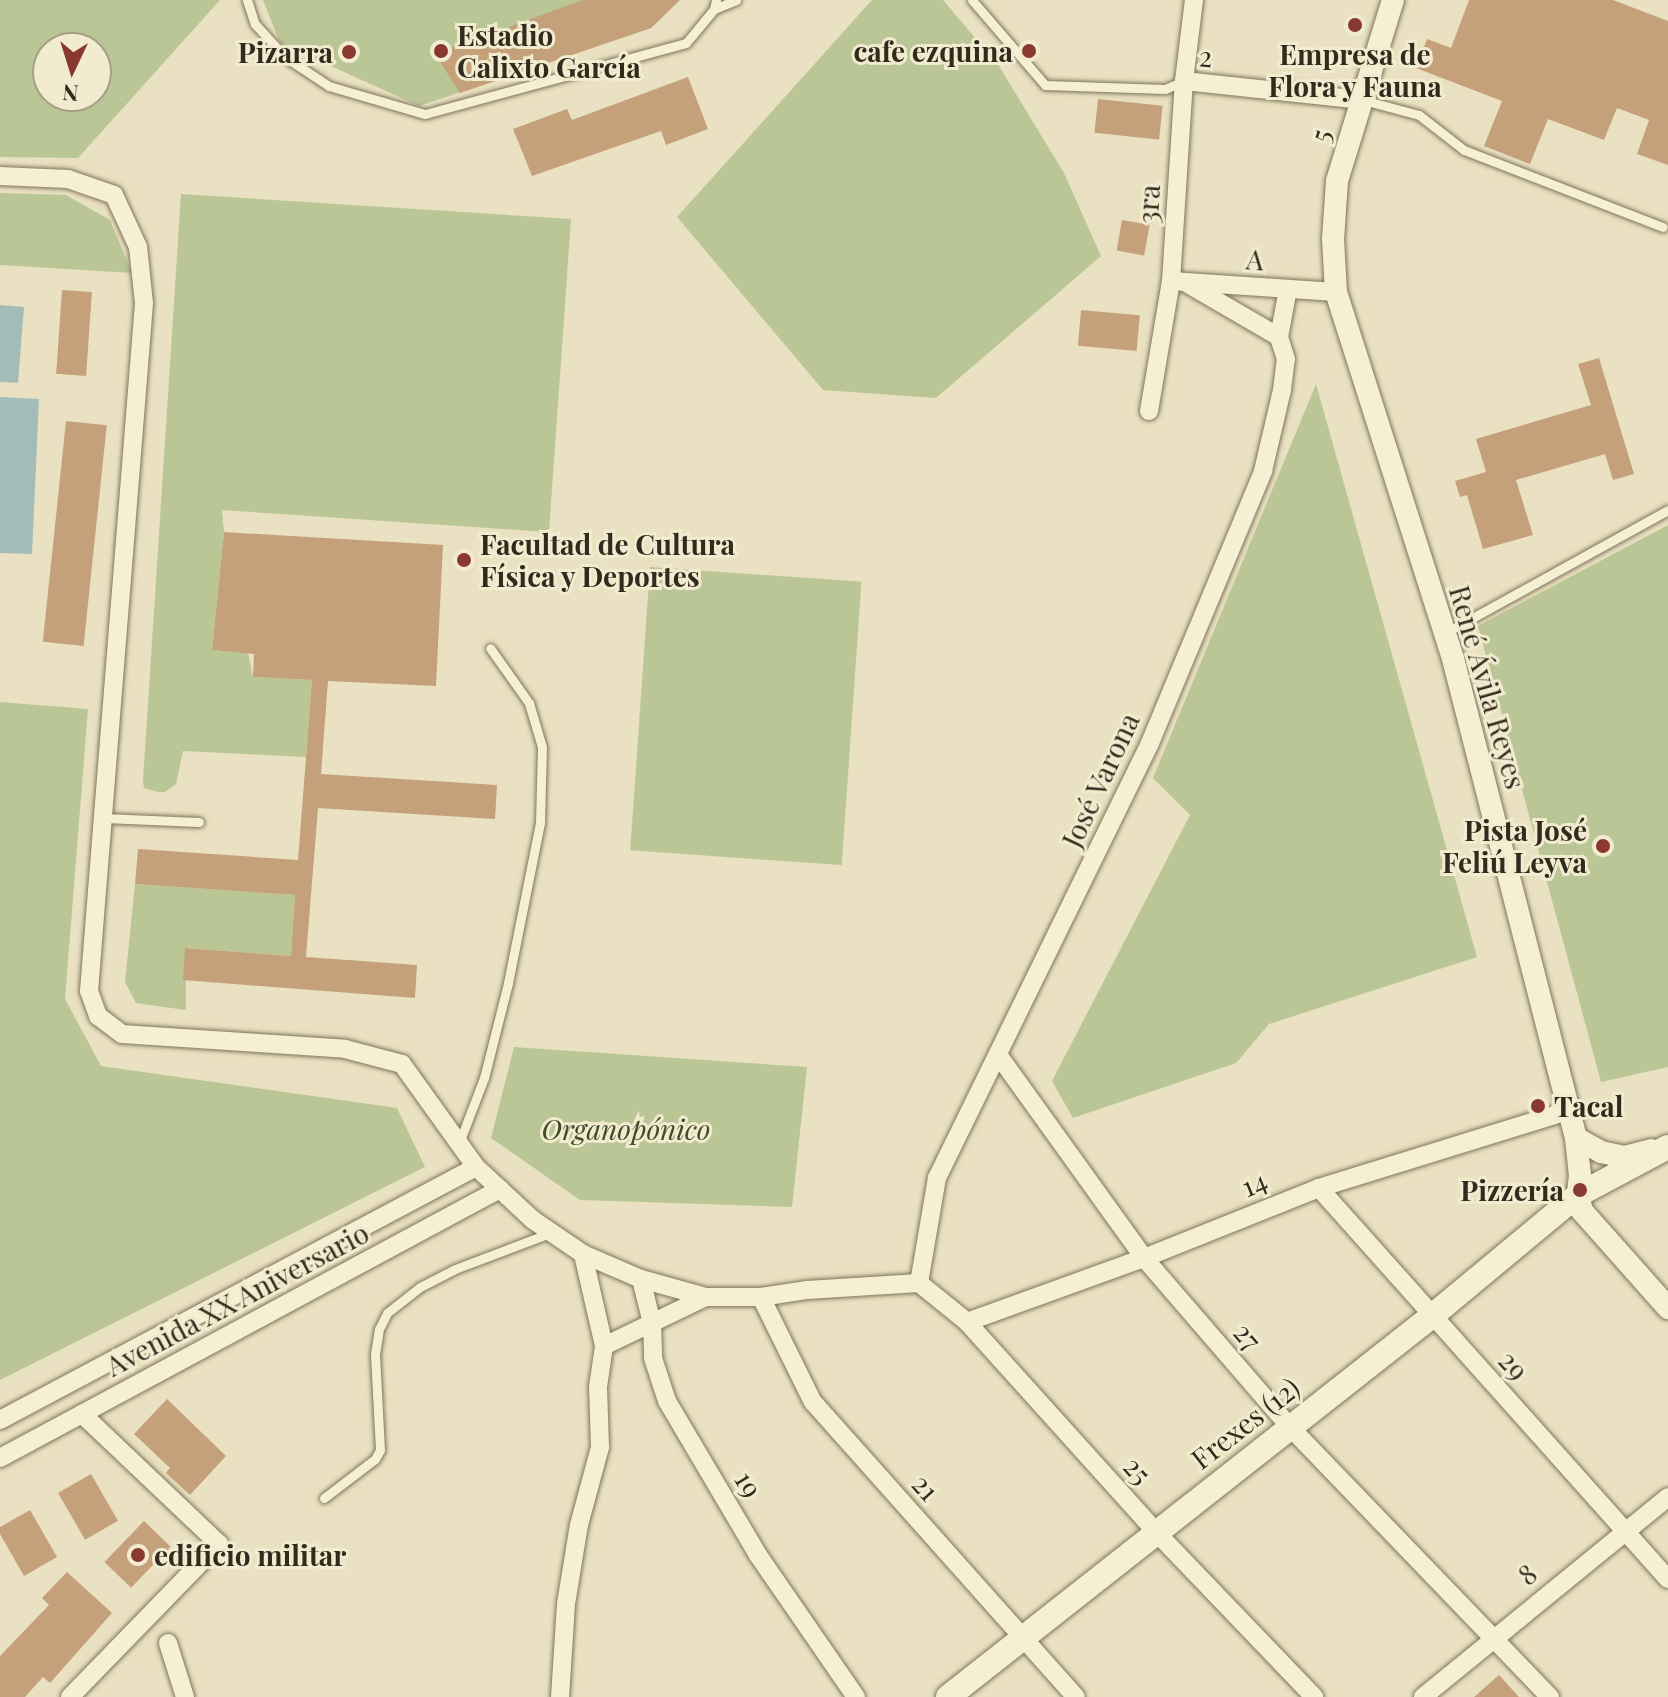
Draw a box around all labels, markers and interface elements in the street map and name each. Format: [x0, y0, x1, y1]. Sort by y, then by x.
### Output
marker: Empresa de Flora y Fauna [1346, 16, 1364, 34]
place label: Estadio Calixto García [457, 18, 641, 84]
north arrow [32, 32, 112, 112]
place label: cafe ezquina [853, 34, 1013, 68]
place label: Pizarra [238, 35, 333, 69]
place label: Empresa de Flora y Fauna [1267, 37, 1443, 103]
street label: 2 [1198, 39, 1214, 73]
marker: Estadio Calixto García [432, 42, 450, 60]
marker: cafe ezquina [1020, 42, 1038, 60]
marker: Pizarra [340, 43, 358, 61]
text: N [62, 78, 79, 109]
street label: 5 [1302, 124, 1338, 146]
street label: 3ra [1130, 183, 1166, 225]
street label: A [1245, 242, 1265, 276]
place label: Facultad de Cultura Física y Deportes [480, 527, 735, 593]
marker: Facultad de Cultura Física y Deportes [455, 551, 473, 569]
street label: René Ávila Reyes [1443, 581, 1533, 793]
street label: José Varona [1054, 707, 1146, 853]
place label: Pista José Feliú Leyva [1442, 813, 1587, 879]
marker: Pista José Feliú Leyva [1594, 837, 1612, 855]
place label: Tacal [1554, 1089, 1624, 1123]
marker: Tacal [1529, 1097, 1547, 1115]
park label: Organopónico [541, 1112, 711, 1146]
street label: 14 [1236, 1163, 1272, 1203]
place label: Pizzería [1460, 1173, 1564, 1207]
marker: Pizzería [1571, 1181, 1589, 1199]
street label: Avenida XX Aniversario [99, 1215, 375, 1383]
street label: 27 [1227, 1316, 1269, 1356]
street label: 29 [1492, 1343, 1536, 1387]
street label: Frexes (12) [1184, 1370, 1306, 1476]
street label: 25 [1117, 1449, 1159, 1491]
street label: 19 [728, 1465, 770, 1503]
street label: 21 [906, 1467, 946, 1507]
place label: edificio militar [154, 1538, 346, 1572]
marker: edificio militar [129, 1546, 147, 1564]
street label: 8 [1511, 1556, 1543, 1592]

